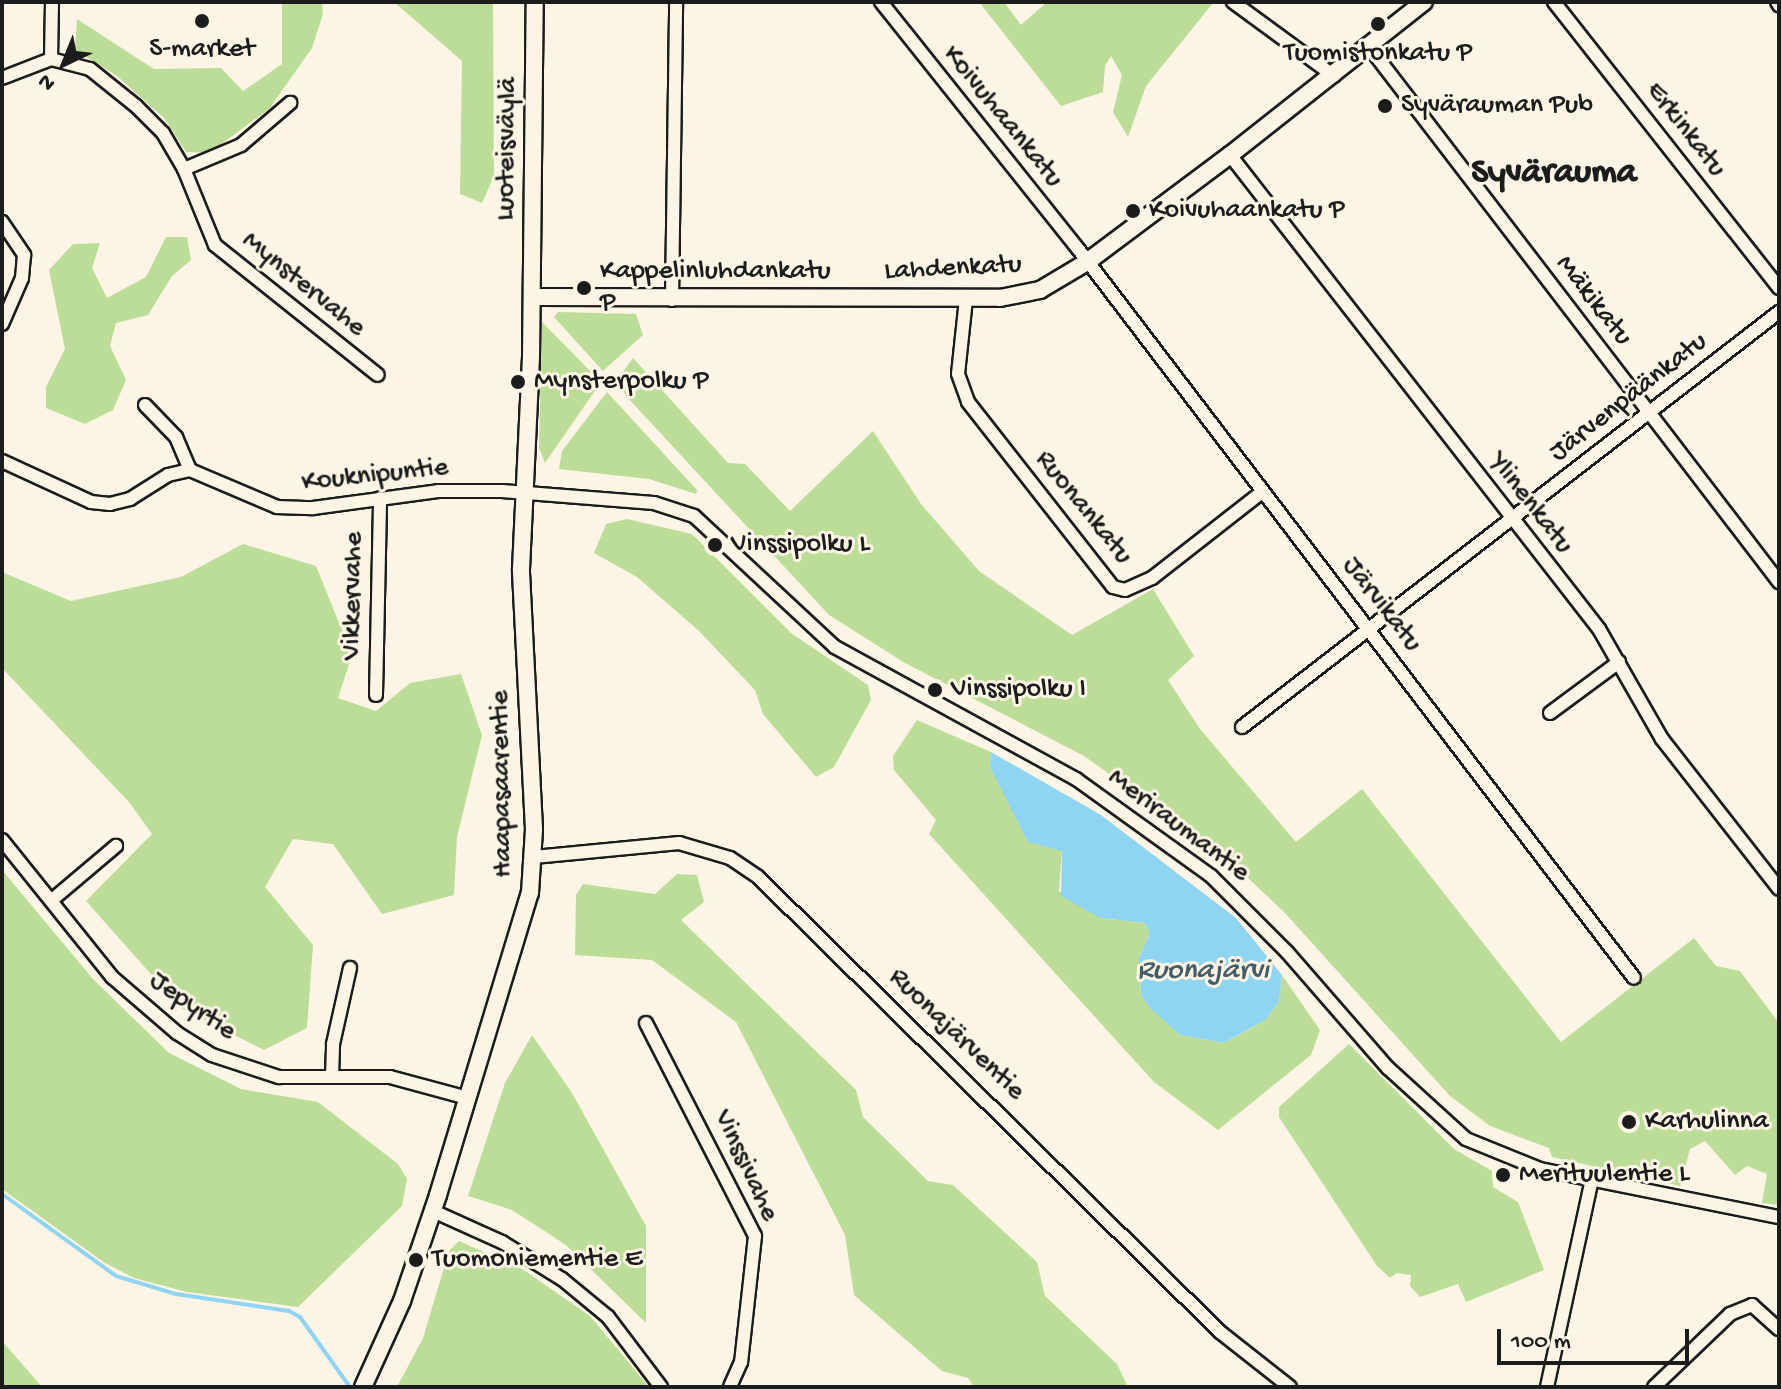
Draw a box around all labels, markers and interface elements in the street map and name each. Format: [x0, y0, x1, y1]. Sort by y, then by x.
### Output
marker: S-market [193, 12, 211, 30]
marker: Tuomistonkatu P [1369, 15, 1387, 33]
north arrow [24, 24, 104, 104]
place label: S-market [149, 33, 255, 67]
place label: Tuomistonkatu P [1284, 37, 1472, 71]
street label: Koivuhaankatu [934, 39, 1070, 195]
text: N [34, 67, 62, 96]
street label: Erkinkatu [1637, 76, 1733, 184]
street label: Luoteisväylä [490, 77, 526, 221]
place label: Syvärauman Pub [1401, 89, 1593, 123]
marker: Syvärauman Pub [1376, 97, 1394, 115]
district label: Syvärauma [1471, 152, 1637, 196]
place label: Koivuhaankatu P [1149, 194, 1345, 228]
marker: Koivuhaankatu P [1124, 202, 1142, 220]
street label: Mynstervahe [234, 225, 372, 345]
street label: Lahdenkatu [883, 249, 1023, 289]
street label: Mäkikatu [1547, 249, 1639, 353]
place label: Kappelinluhdankatu P [600, 255, 831, 321]
marker: Kappelinluhdankatu P [575, 279, 593, 297]
street label: Järvenpäänkatu [1543, 326, 1715, 470]
place label: Mynsterpolku P [534, 365, 709, 399]
marker: Mynsterpolku P [509, 373, 527, 391]
street label: Ruonankatu [1027, 444, 1139, 572]
street label: Ylinenkatu [1480, 447, 1580, 561]
street label: Kouknipuntie [300, 452, 450, 500]
place label: Vinssipolku L [731, 528, 870, 562]
street label: Vikkervahe [336, 532, 372, 660]
marker: Vinssipolku L [706, 536, 724, 554]
street label: Järvikatu [1333, 551, 1429, 659]
place label: Vinssipolku I [951, 673, 1086, 707]
marker: Vinssipolku I [926, 681, 944, 699]
street label: Haapasaarentie [485, 690, 521, 878]
street label: Meriraumantie [1100, 762, 1256, 890]
water label: Ruonajärvi [1137, 954, 1269, 990]
street label: Ruonajärventie [881, 961, 1031, 1109]
street label: Jepyrtie [142, 965, 242, 1049]
street label: Vinssivahe [705, 1105, 785, 1227]
place label: Karhulinna [1645, 1105, 1768, 1139]
marker: Karhulinna [1620, 1113, 1638, 1131]
place label: Merituulentie L [1519, 1158, 1689, 1192]
marker: Merituulentie L [1494, 1166, 1512, 1184]
place label: Tuomoniementie E [432, 1243, 642, 1277]
marker: Tuomoniementie E [407, 1251, 425, 1269]
scale bar [1501, 1313, 1693, 1363]
text: 100 m [1511, 1328, 1571, 1357]

